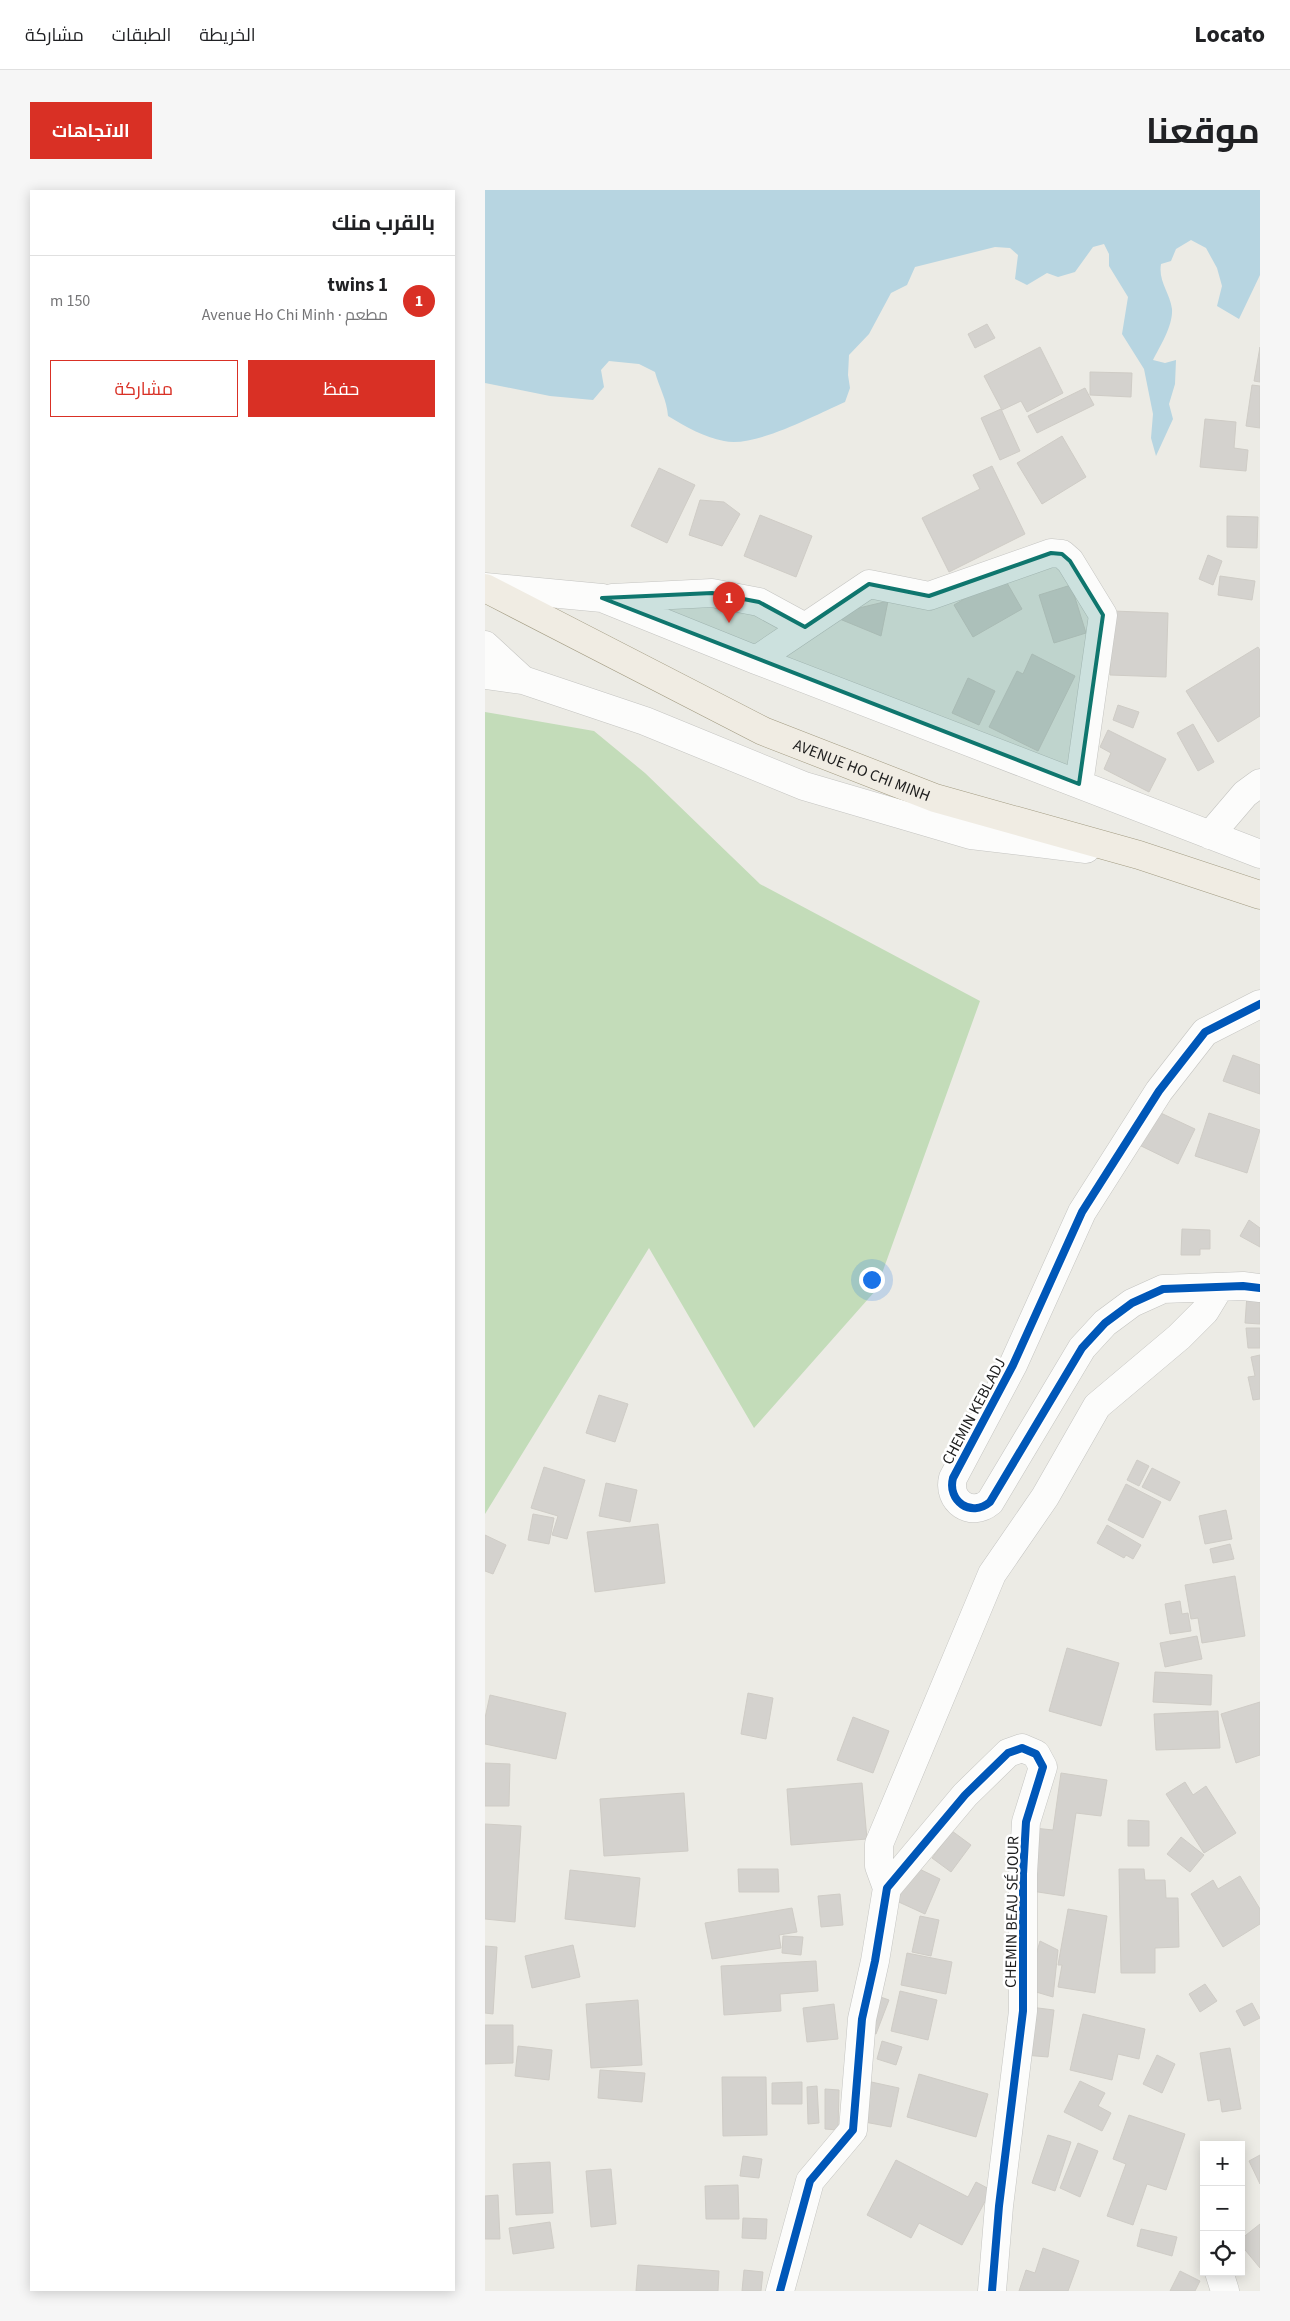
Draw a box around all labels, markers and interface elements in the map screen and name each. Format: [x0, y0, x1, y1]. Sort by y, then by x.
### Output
text: Locato [1194, 17, 1265, 52]
text: مشاركة [25, 23, 84, 48]
text: الطبقات [112, 23, 171, 48]
text: الخريطة [199, 23, 256, 48]
button: الاتجاهات [30, 102, 152, 159]
text: موقعنا [1146, 107, 1260, 157]
text: بالقرب منك [332, 208, 435, 238]
text: twins 1 [328, 272, 388, 299]
text: 150 m [50, 290, 90, 312]
text: 1 [415, 290, 423, 312]
text: مطعم · Avenue Ho Chi Minh [202, 304, 388, 326]
button: مشاركة [50, 360, 238, 417]
button: حفظ [248, 360, 435, 417]
pin: 1 [713, 582, 745, 623]
street label: AVENUE HO CHI MINH [790, 734, 934, 807]
your location [859, 1267, 885, 1293]
street label: CHEMIN KEBLADJ [937, 1354, 1011, 1469]
street label: CHEMIN BEAU SÉJOUR [1000, 1836, 1024, 1988]
map controls [1200, 2141, 1245, 2276]
button: + [1200, 2141, 1245, 2186]
button: − [1200, 2186, 1245, 2231]
button: locate [1200, 2231, 1245, 2276]

